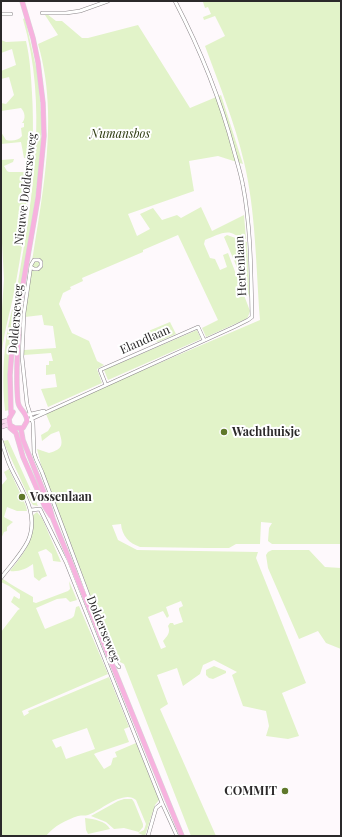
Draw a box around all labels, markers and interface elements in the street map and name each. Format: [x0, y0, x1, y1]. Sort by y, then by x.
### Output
park label: Numansbos [90, 127, 150, 141]
street label: Nieuwe Dolderseweg [12, 132, 40, 246]
street label: Hertenlaan [232, 236, 250, 296]
street label: Dolderseweg [6, 284, 26, 354]
street label: Elandlaan [118, 323, 172, 357]
place label: Wachthuisje [232, 425, 300, 439]
marker: Wachthuisje [219, 427, 229, 437]
place label: Vossenlaan [30, 490, 92, 504]
marker: Vossenlaan [17, 492, 27, 502]
street label: Dolderseweg [83, 594, 123, 664]
place label: COMMIT [224, 784, 277, 798]
marker: COMMIT [280, 786, 290, 796]

